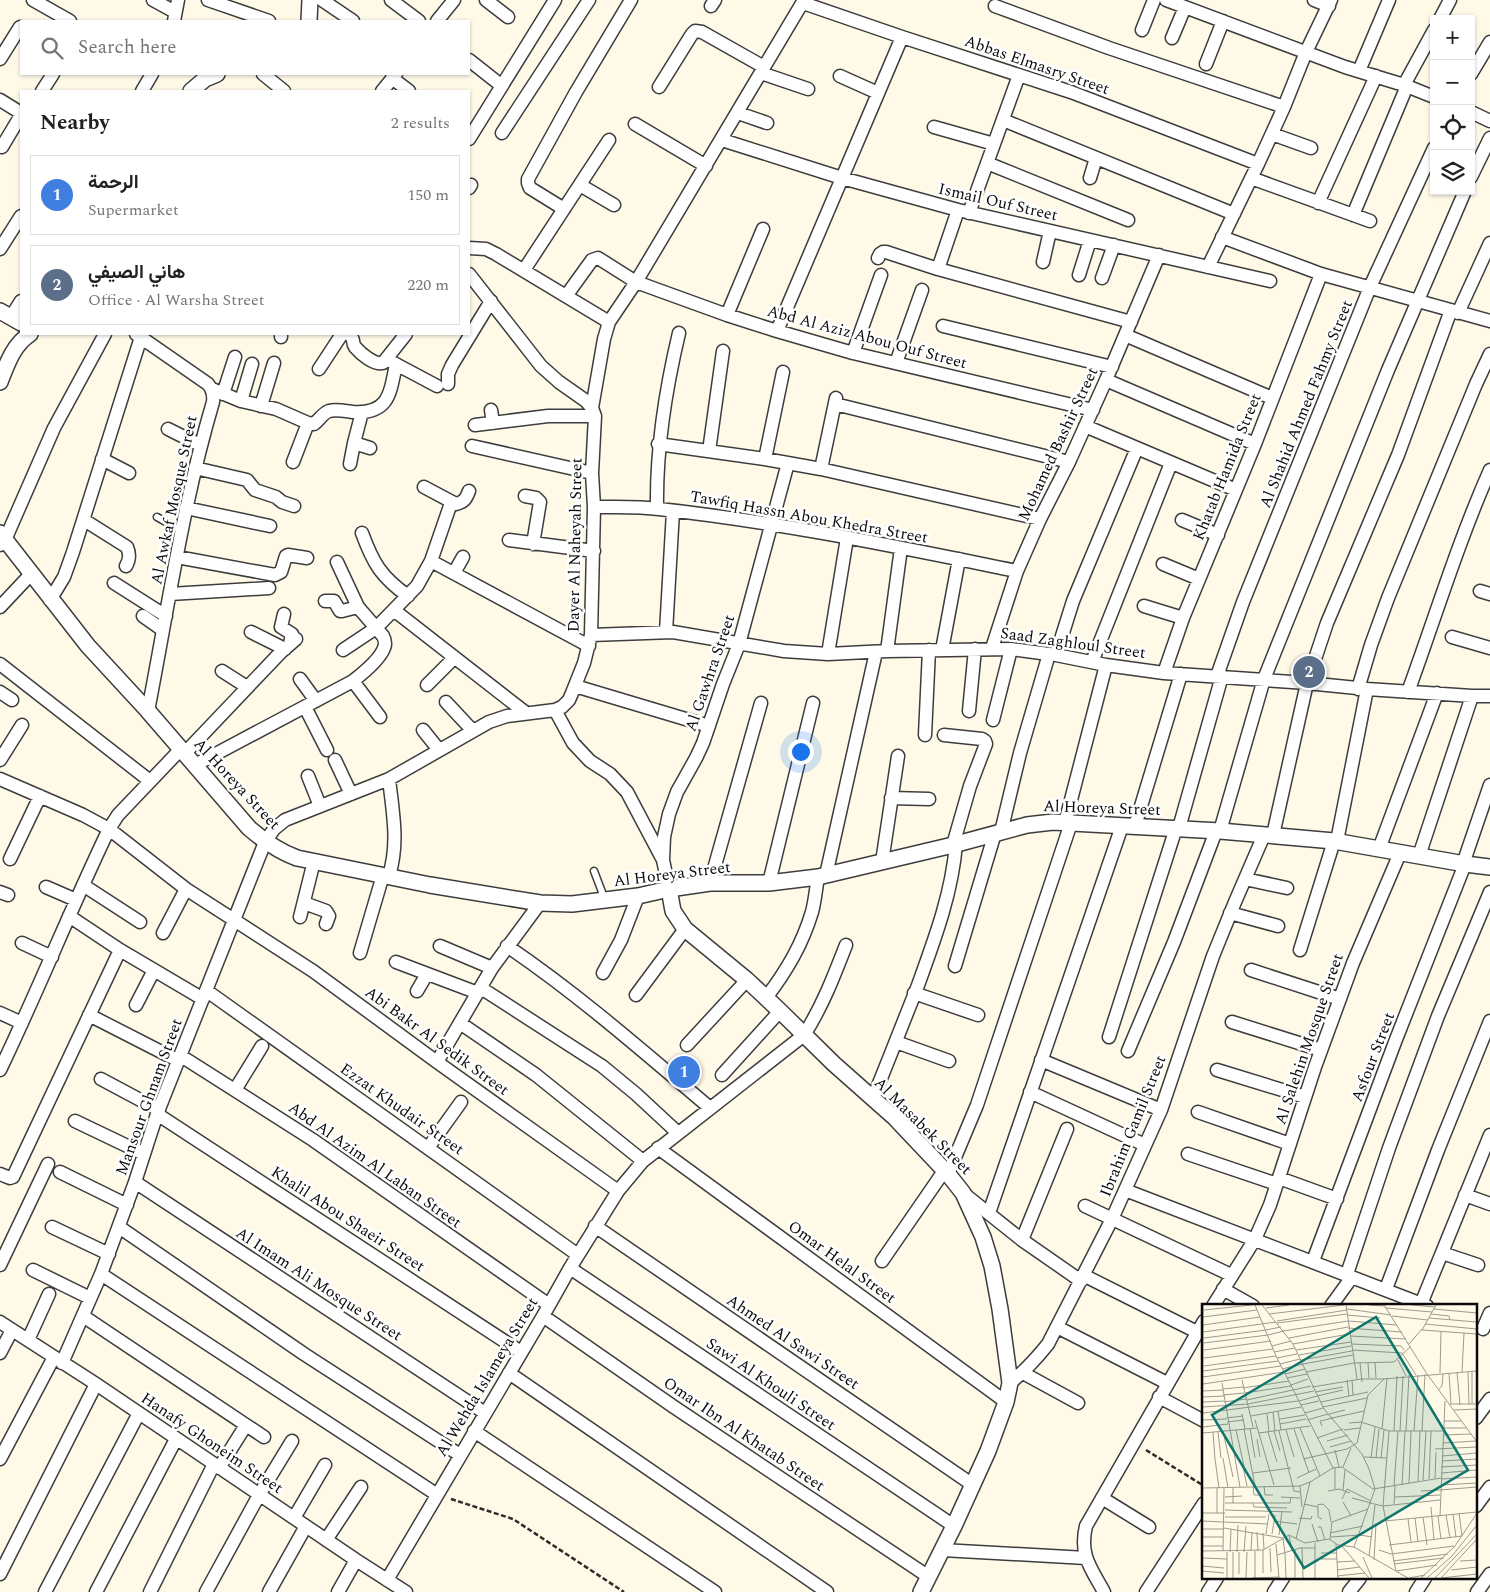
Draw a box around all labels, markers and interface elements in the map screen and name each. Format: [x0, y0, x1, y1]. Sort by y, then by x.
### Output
map controls [1430, 15, 1475, 195]
button: + [1430, 15, 1475, 60]
search box [20, 20, 470, 75]
street label: Abbas Elmasry Street [961, 29, 1113, 101]
text: Search here [78, 33, 177, 62]
icon: search [38, 34, 66, 62]
button: − [1430, 60, 1475, 105]
button: locate [1430, 105, 1475, 150]
text: Nearby [40, 107, 110, 139]
text: 2 results [391, 111, 450, 135]
button: layers [1430, 150, 1475, 195]
text: الرحمة [88, 168, 139, 197]
street label: Ismail Ouf Street [936, 177, 1060, 227]
text: 1 [53, 183, 61, 207]
text: 150 m [407, 183, 449, 207]
text: Supermarket [88, 198, 179, 222]
text: هاني الصيفي [88, 258, 185, 287]
text: 2 [53, 273, 61, 297]
text: 220 m [407, 273, 449, 297]
text: Office · Al Warsha Street [88, 288, 264, 312]
street label: Al Shahid Ahmed Fahmy Street [1253, 296, 1359, 512]
street label: Abd Al Aziz Abou Ouf Street [764, 299, 970, 375]
street label: Mohamed Bashir Street [1012, 363, 1104, 525]
street label: Khatab Hamida Street [1186, 389, 1268, 544]
street label: Al Awkaf Mosque Street [144, 413, 204, 587]
street label: Dayer Al Naheyah Street [561, 457, 589, 633]
street label: Tawfiq Hassn Abou Khedra Street [688, 484, 930, 550]
street label: Al Gawhra Street [679, 611, 741, 735]
street label: Saad Zaghloul Street [999, 621, 1147, 665]
pin: 2 [1293, 653, 1325, 691]
street label: Al Horeya Street [188, 733, 286, 835]
your location [788, 739, 814, 765]
street label: Al Horeya Street [1043, 794, 1162, 822]
street label: Al Horeya Street [612, 855, 732, 893]
street label: Al Salehin Mosque Street [1268, 950, 1350, 1128]
street label: Abi Bakr Al Sedik Street [360, 980, 514, 1102]
street label: Asfour Street [1345, 1008, 1401, 1105]
street label: Mansour Ghnam Street [109, 1015, 189, 1179]
street label: Ibrahim Gamil Street [1094, 1051, 1173, 1200]
pin: 1 [668, 1053, 700, 1091]
street label: Ezzat Khudair Street [335, 1057, 469, 1161]
street label: Al Masabek Street [869, 1072, 978, 1181]
street label: Abd Al Azim Al Laban Street [283, 1096, 467, 1234]
street label: Khalil Abou Shaeir Street [266, 1160, 430, 1278]
street label: Omar Helal Street [783, 1214, 901, 1310]
street label: Al Imam Ali Mosque Street [231, 1221, 407, 1347]
street label: Ahmed Al Sawi Street [722, 1288, 865, 1396]
street label: Al Wehda Islameya Street [430, 1292, 544, 1461]
inset map [1202, 1304, 1478, 1580]
street label: Sawi Al Khouli Street [701, 1332, 841, 1437]
street label: Omar Ibn Al Khatab Street [658, 1371, 830, 1497]
street label: Hanafy Ghoneim Street [136, 1386, 288, 1500]

